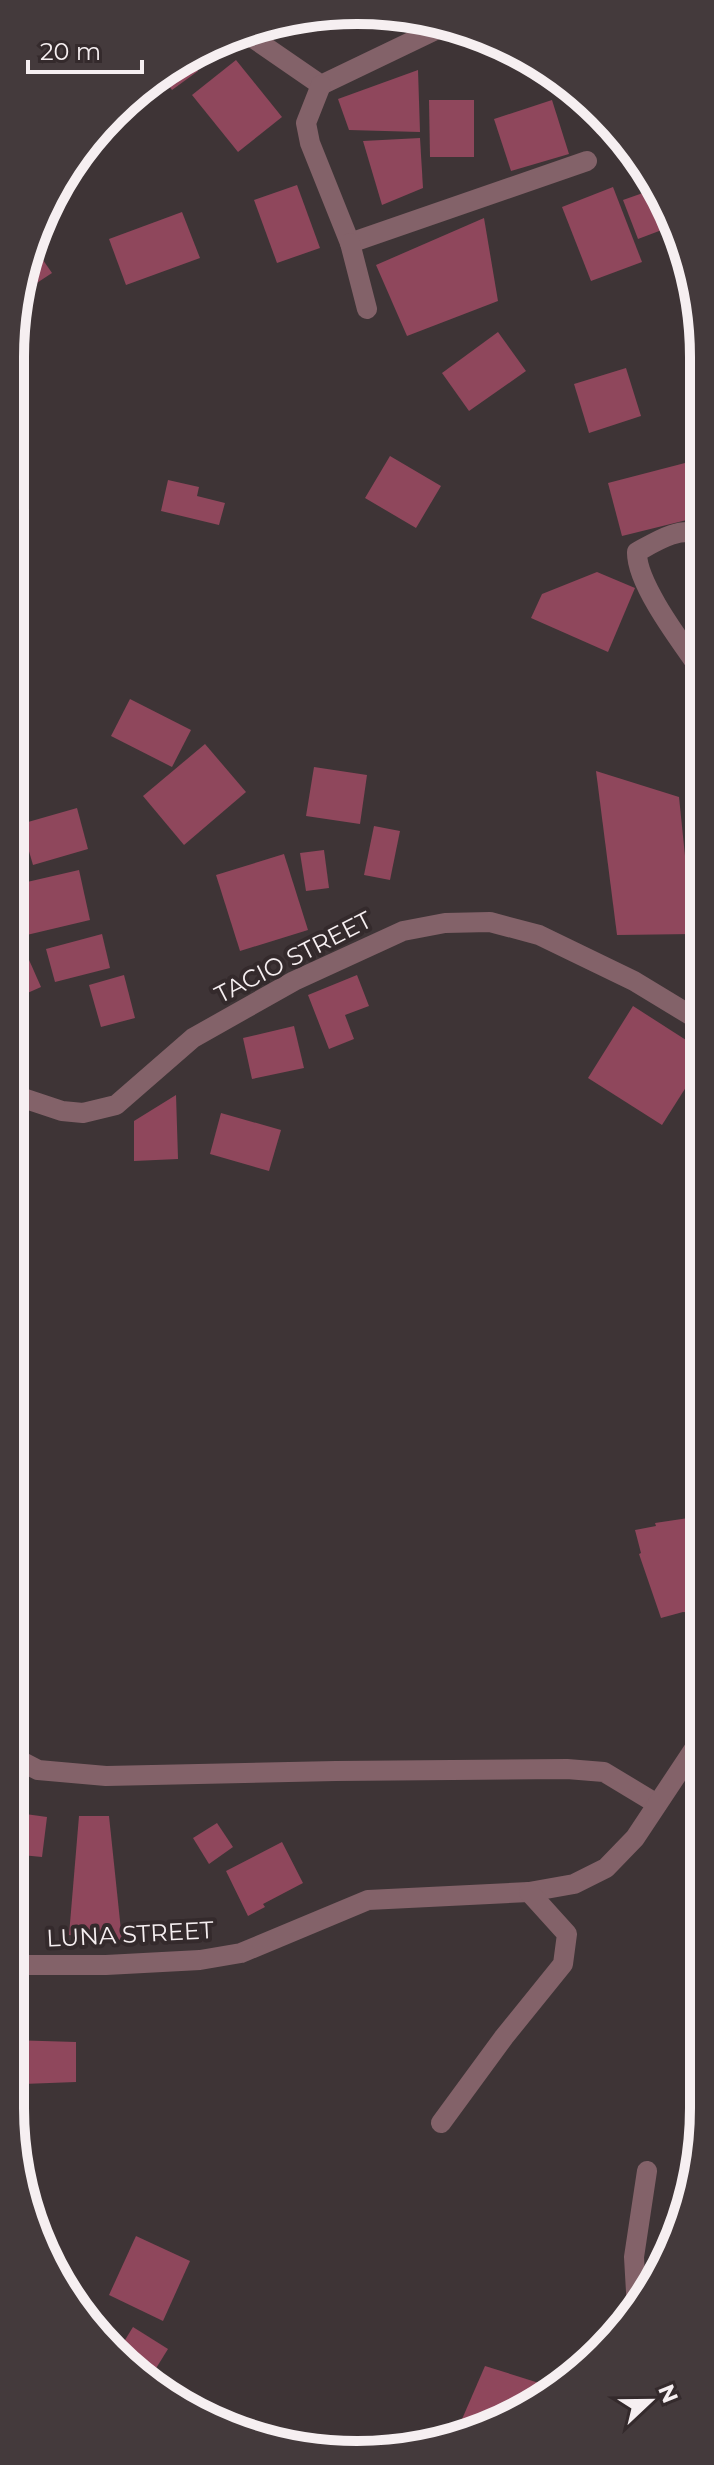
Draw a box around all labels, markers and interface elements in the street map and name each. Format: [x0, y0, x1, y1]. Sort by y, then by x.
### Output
scale bar [28, 24, 142, 74]
text: 20 m [40, 37, 101, 66]
street label: TACIO STREET [210, 905, 376, 1009]
street label: LUNA STREET [46, 1915, 215, 1953]
north arrow [610, 2361, 690, 2441]
text: N [652, 2380, 684, 2407]

